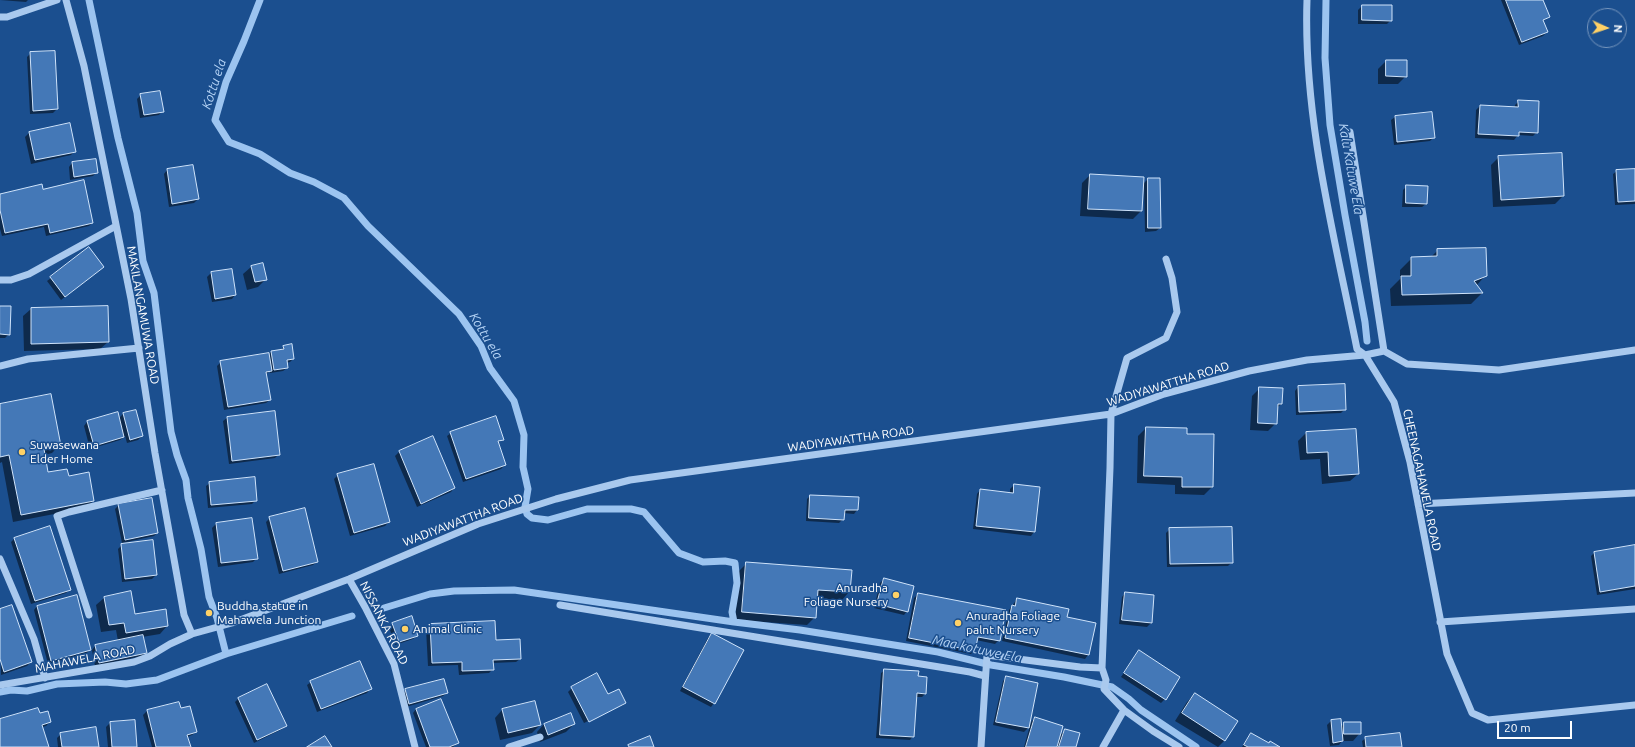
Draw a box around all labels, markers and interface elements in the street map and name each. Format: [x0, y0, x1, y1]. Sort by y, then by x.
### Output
north arrow [1587, 8, 1627, 48]
text: N [1612, 24, 1624, 33]
water label: Kottu ela [199, 57, 229, 111]
water label: Kalu Katuwe Ela [1335, 122, 1367, 216]
street label: MAKILANGAMUWA ROAD [124, 245, 162, 385]
water label: Kottu ela [466, 310, 506, 362]
street label: WADIYAWATTHA ROAD [1105, 358, 1231, 410]
street label: CHEENAGAHAWELA ROAD [1400, 408, 1444, 552]
street label: WADIYAWATTHA ROAD [787, 423, 915, 455]
place label: Suwasewana Elder Home [30, 438, 99, 466]
marker: Suwasewana Elder Home [17, 447, 27, 457]
street label: WADIYAWATTHA ROAD [401, 490, 525, 550]
street label: NISSANKA ROAD [357, 579, 411, 667]
place label: Anuradha Foliage Nursery [804, 581, 888, 609]
marker: Anuradha Foliage Nursery [891, 590, 901, 600]
place label: Buddha statue in Mahawela Junction [217, 599, 321, 627]
marker: Buddha statue in Mahawela Junction [204, 608, 214, 618]
place label: Anuradha Foliage palnt Nursery [966, 609, 1060, 637]
marker: Anuradha Foliage palnt Nursery [953, 618, 963, 628]
place label: Animal Clinic [413, 622, 482, 636]
marker: Animal Clinic [400, 624, 410, 634]
water label: Maa kotuwe Ela [931, 632, 1023, 666]
street label: MAHAWELA ROAD [34, 642, 136, 676]
scale bar [1499, 713, 1574, 739]
text: 20 m [1504, 721, 1531, 734]

